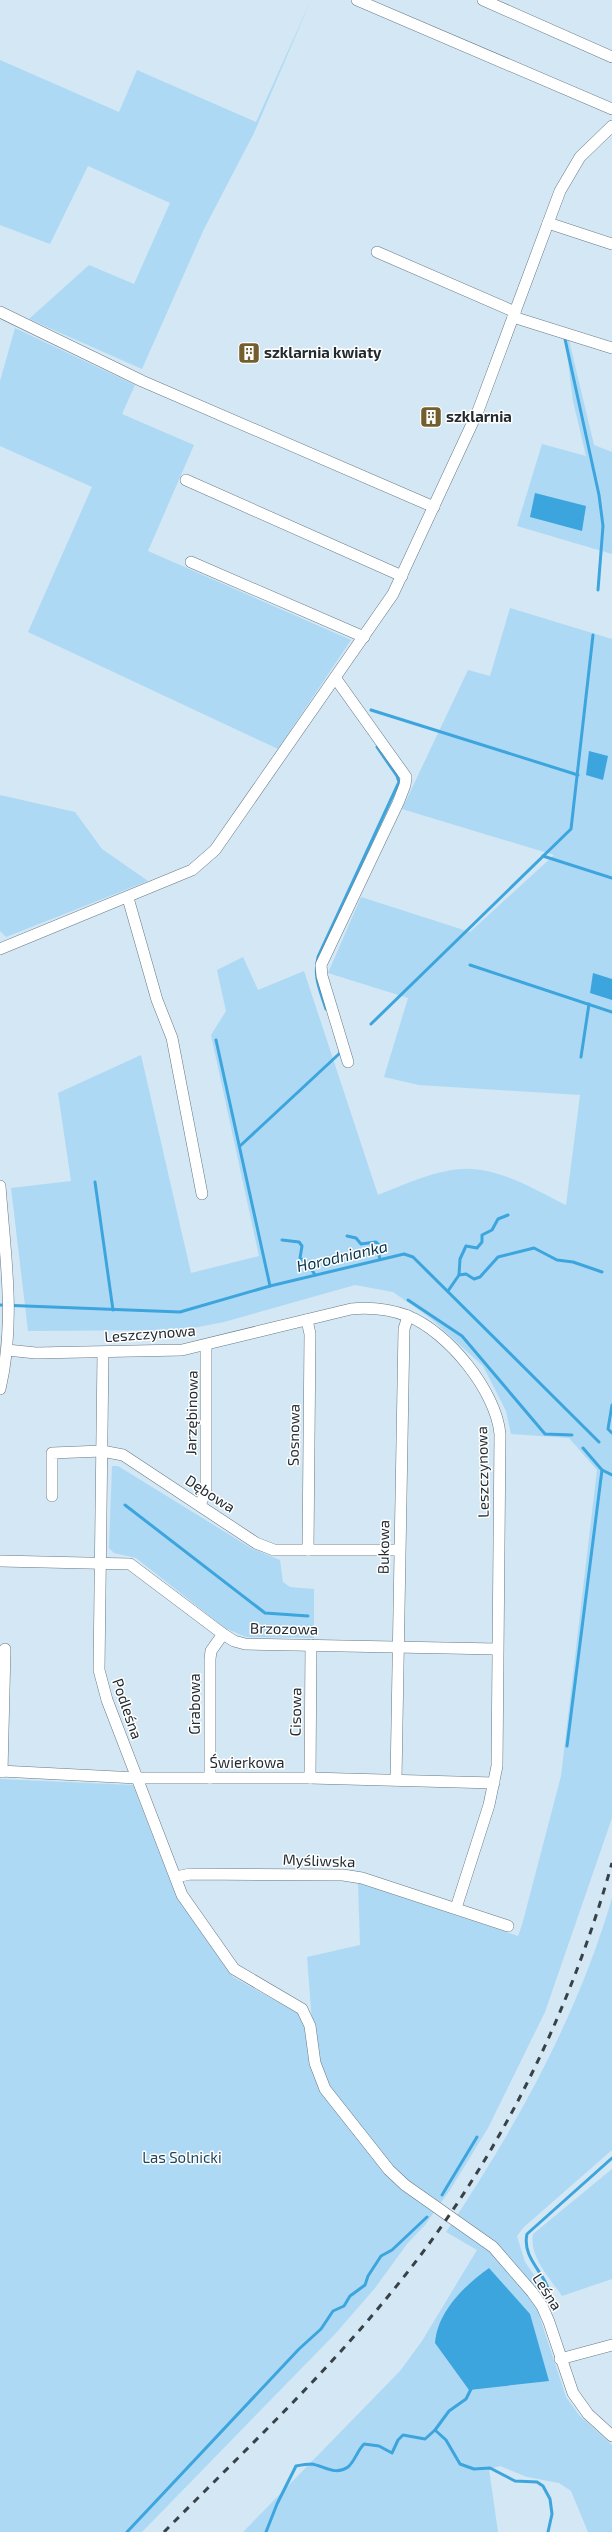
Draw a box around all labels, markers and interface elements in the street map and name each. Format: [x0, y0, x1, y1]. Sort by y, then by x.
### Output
building icon: szklarnia kwiaty [236, 340, 262, 366]
place label: szklarnia kwiaty [264, 343, 382, 362]
building icon: szklarnia [418, 404, 444, 430]
place label: szklarnia [446, 407, 512, 425]
water label: Horodnianka [294, 1236, 389, 1275]
street label: Leszczynowa [104, 1321, 196, 1345]
street label: Jarzębinowa [181, 1370, 201, 1456]
street label: Sosnowa [283, 1404, 303, 1466]
street label: Leszczynowa [472, 1426, 492, 1518]
street label: Dębowa [182, 1470, 239, 1516]
street label: Bukowa [374, 1520, 392, 1574]
street label: Brzozowa [250, 1618, 318, 1638]
street label: Grabowa [185, 1673, 203, 1735]
street label: Podleśna [109, 1676, 147, 1741]
street label: Cisowa [286, 1687, 304, 1737]
street label: Świerkowa [210, 1753, 284, 1771]
street label: Myśliwska [282, 1850, 356, 1870]
park label: Las Solnicki [142, 2148, 222, 2166]
street label: Leśna [529, 2270, 566, 2313]

